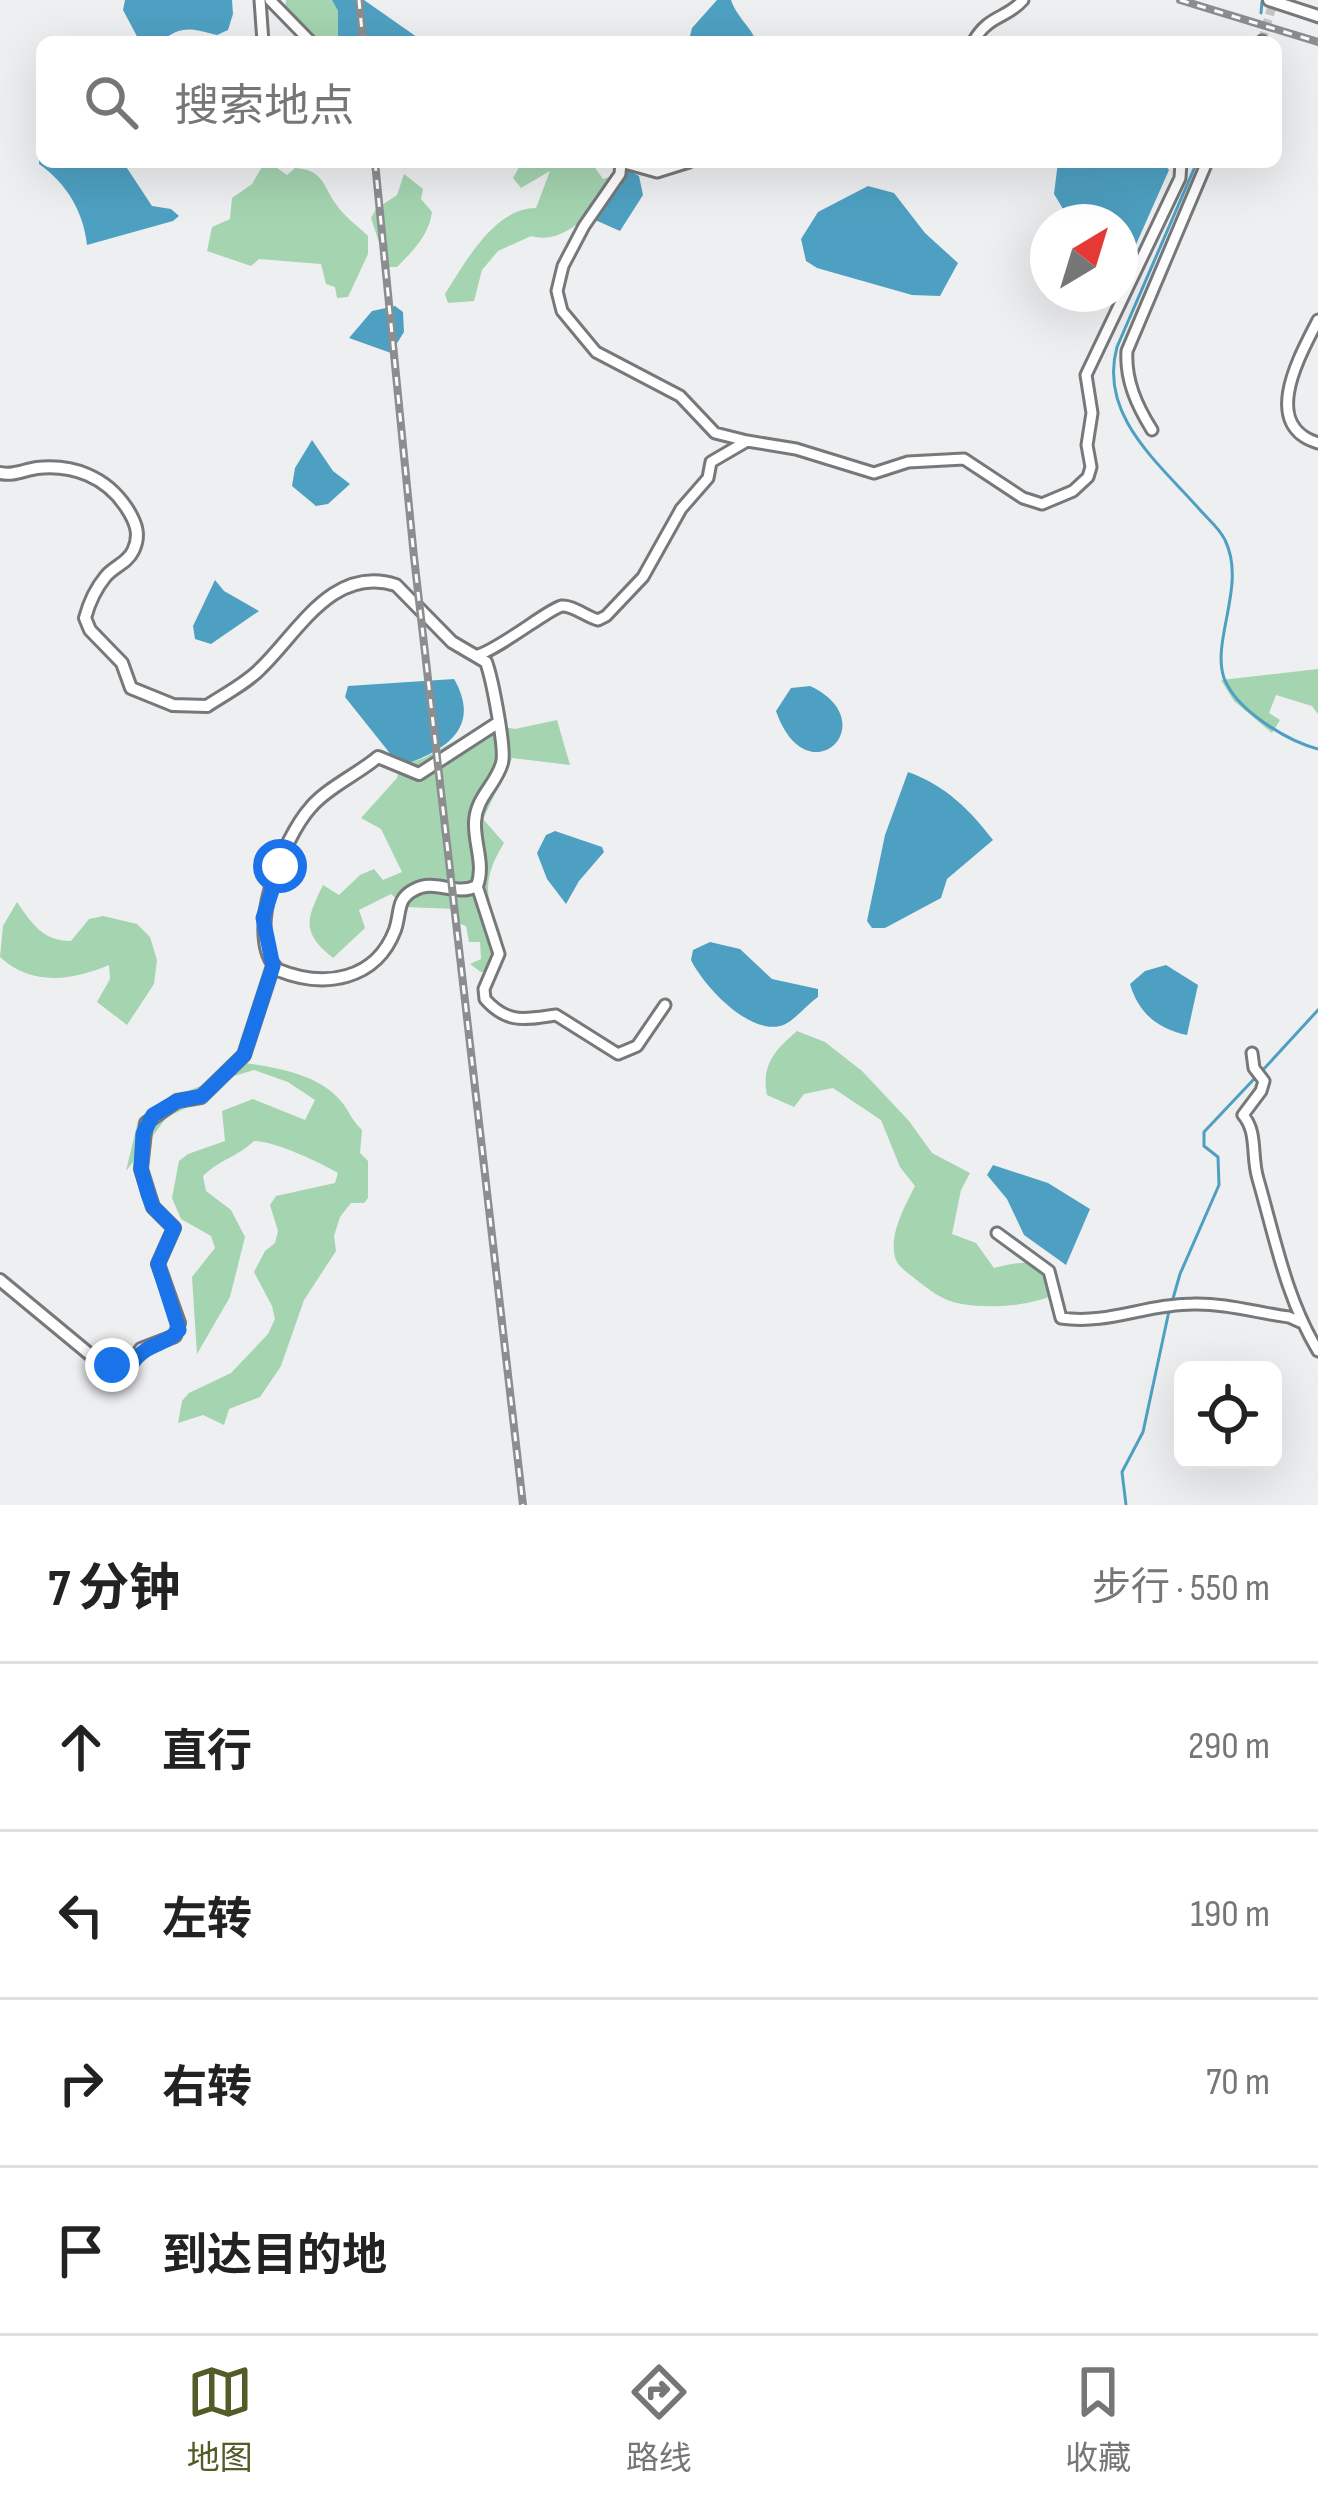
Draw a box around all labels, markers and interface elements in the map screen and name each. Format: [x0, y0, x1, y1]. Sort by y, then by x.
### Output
search box [36, 36, 1282, 168]
icon: search [78, 69, 144, 135]
text: 搜索地点 [174, 80, 354, 135]
north arrow [1030, 204, 1138, 312]
route start [253, 839, 307, 893]
route end [85, 1338, 139, 1392]
map controls [1174, 1361, 1282, 1469]
button: locate [1174, 1361, 1282, 1469]
text: 7 分钟 [48, 1559, 180, 1620]
text: 步行 · 550 m [1092, 1565, 1270, 1612]
icon: ahead [48, 1714, 114, 1780]
text: 290 m [1188, 1723, 1270, 1770]
text: 直行 [162, 1725, 252, 1780]
icon: left [48, 1882, 114, 1948]
text: 190 m [1190, 1891, 1270, 1938]
text: 左转 [162, 1893, 252, 1948]
icon: right [48, 2050, 114, 2116]
text: 70 m [1206, 2059, 1270, 2106]
text: 右转 [162, 2061, 252, 2116]
icon: arrive [48, 2218, 114, 2284]
text: 到达目的地 [162, 2229, 387, 2284]
tab: 地图 [187, 2359, 253, 2479]
tab: 路线 [626, 2359, 692, 2479]
tab: 收藏 [1065, 2359, 1131, 2479]

